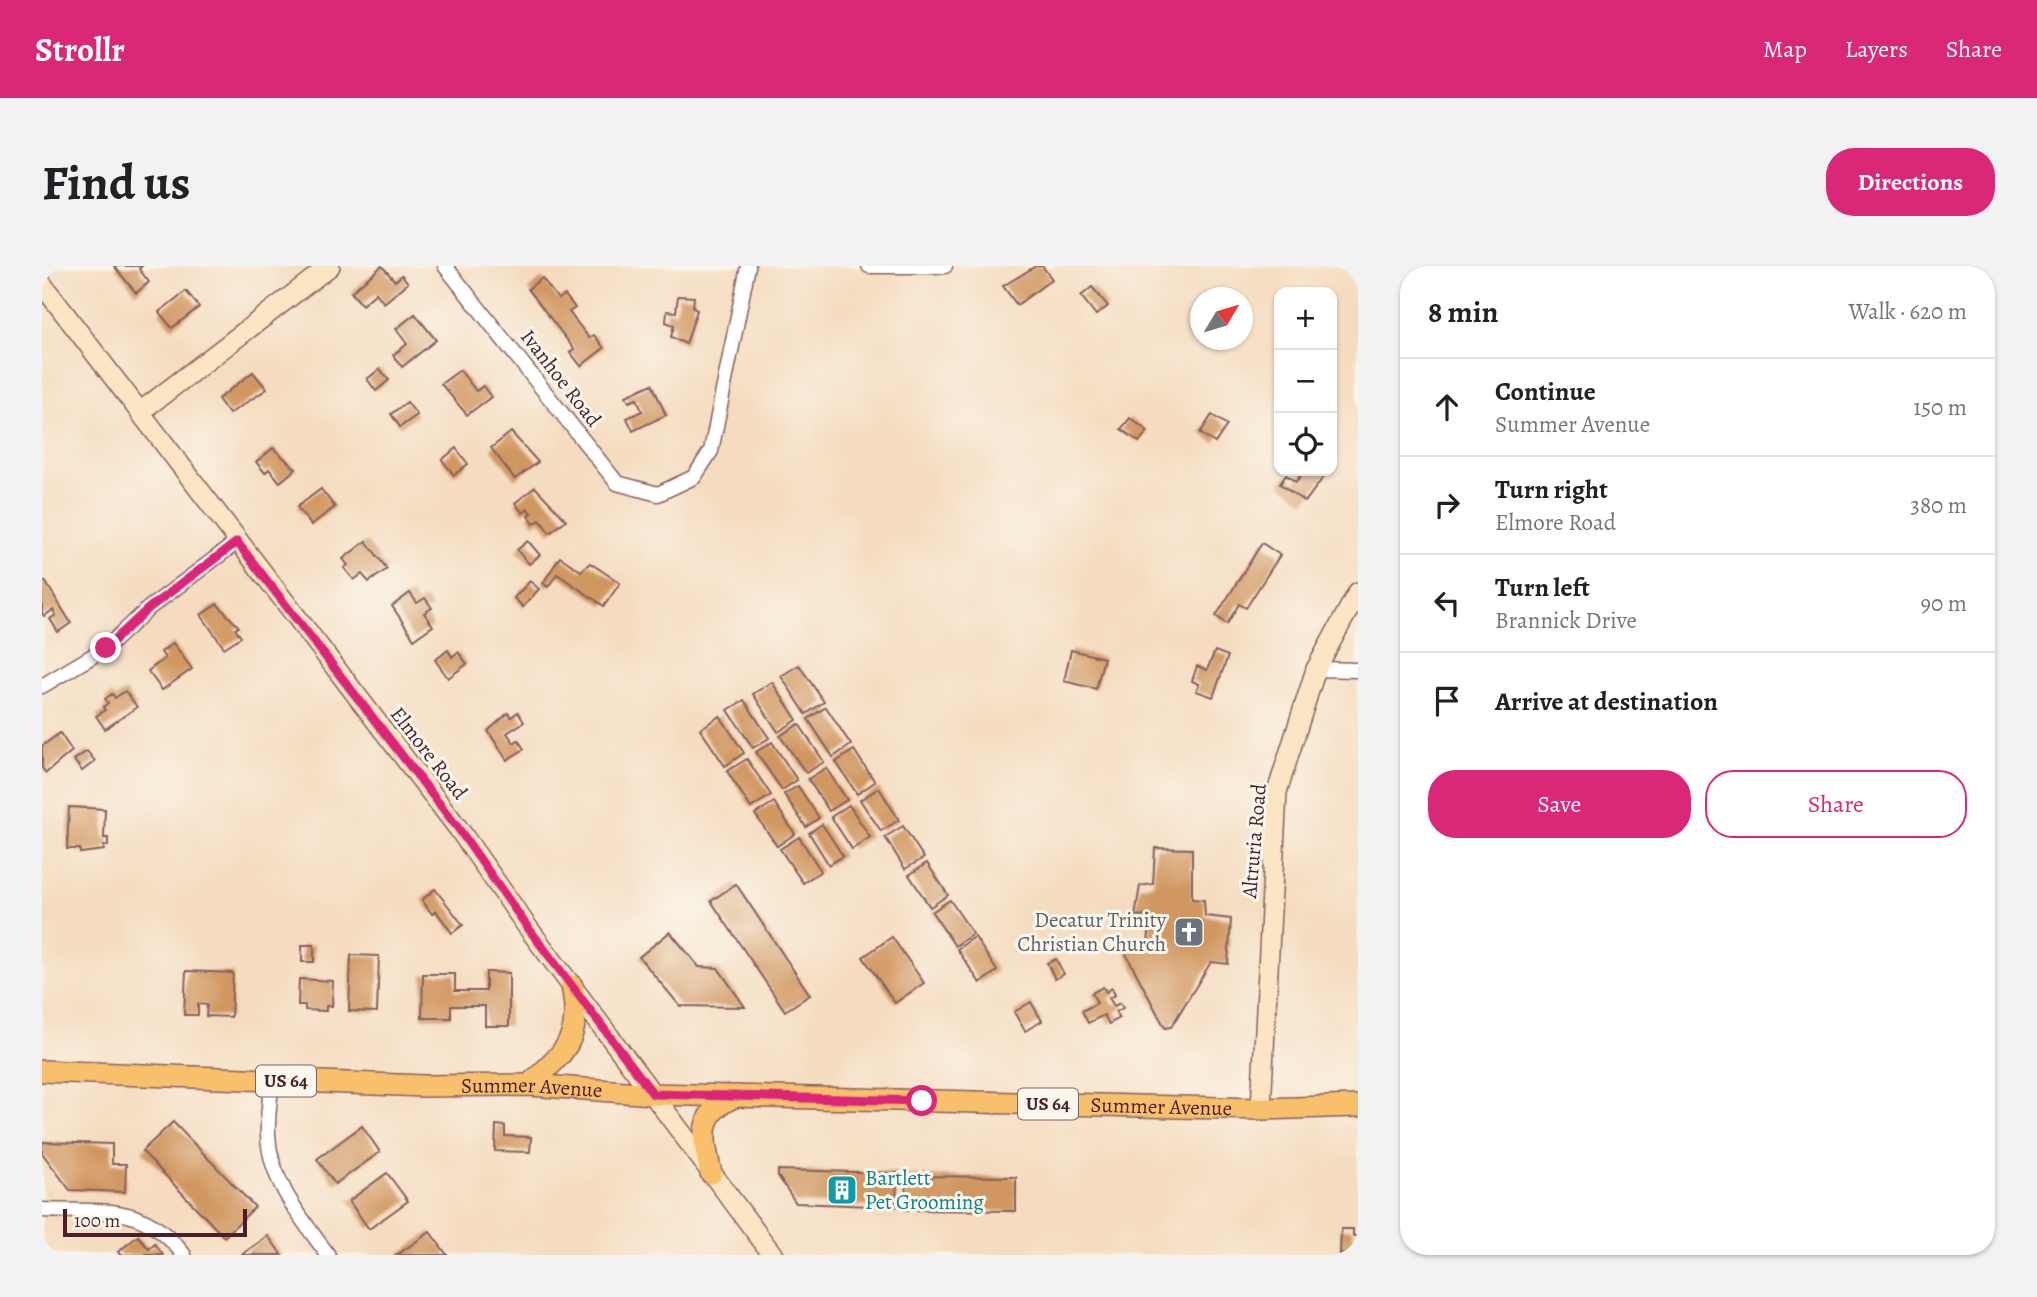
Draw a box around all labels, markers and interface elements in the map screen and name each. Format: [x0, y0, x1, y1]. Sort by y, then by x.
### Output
text: Strollr [35, 27, 125, 72]
text: Map [1763, 33, 1807, 65]
text: Layers [1845, 33, 1908, 65]
text: Share [1946, 33, 2002, 65]
button: Directions [1826, 148, 1995, 216]
text: Find us [42, 149, 190, 216]
north arrow [1190, 287, 1253, 350]
map controls [1274, 287, 1337, 476]
button: + [1274, 287, 1337, 350]
text: 8 min [1428, 292, 1498, 332]
text: Walk · 620 m [1848, 296, 1967, 327]
street label: Ivanhoe Road [514, 324, 608, 433]
button: − [1274, 350, 1337, 413]
text: Continue [1495, 374, 1596, 409]
icon: ahead [1428, 388, 1466, 426]
text: 150 m [1913, 392, 1967, 423]
text: Summer Avenue [1495, 409, 1650, 440]
button: locate [1274, 413, 1337, 476]
text: Turn right [1495, 472, 1608, 507]
icon: right [1428, 486, 1466, 524]
text: 380 m [1910, 490, 1967, 521]
text: Elmore Road [1495, 507, 1616, 538]
text: Turn left [1495, 570, 1590, 605]
icon: left [1428, 584, 1466, 622]
text: 90 m [1921, 588, 1967, 619]
text: Brannick Drive [1495, 605, 1637, 636]
route end [90, 632, 121, 663]
icon: arrive [1428, 682, 1466, 720]
text: Arrive at destination [1495, 684, 1718, 719]
street label: Elmore Road [384, 701, 475, 806]
button: Save [1428, 770, 1691, 838]
button: Share [1705, 770, 1967, 838]
street label: Altruria Road [1235, 782, 1273, 900]
place label: Decatur Trinity Christian Church [1017, 906, 1167, 958]
church icon: Decatur Trinity Christian Church [1172, 915, 1206, 949]
road number: US 64 [256, 1066, 316, 1096]
street label: Summer Avenue [461, 1071, 603, 1104]
route start [906, 1085, 937, 1116]
road number: US 64 [1018, 1088, 1078, 1119]
street label: Summer Avenue [1090, 1091, 1232, 1122]
place label: Bartlett Pet Grooming [865, 1164, 984, 1216]
building icon: Bartlett Pet Grooming [825, 1173, 859, 1207]
scale bar [63, 1206, 247, 1238]
text: 100 m [74, 1208, 120, 1234]

